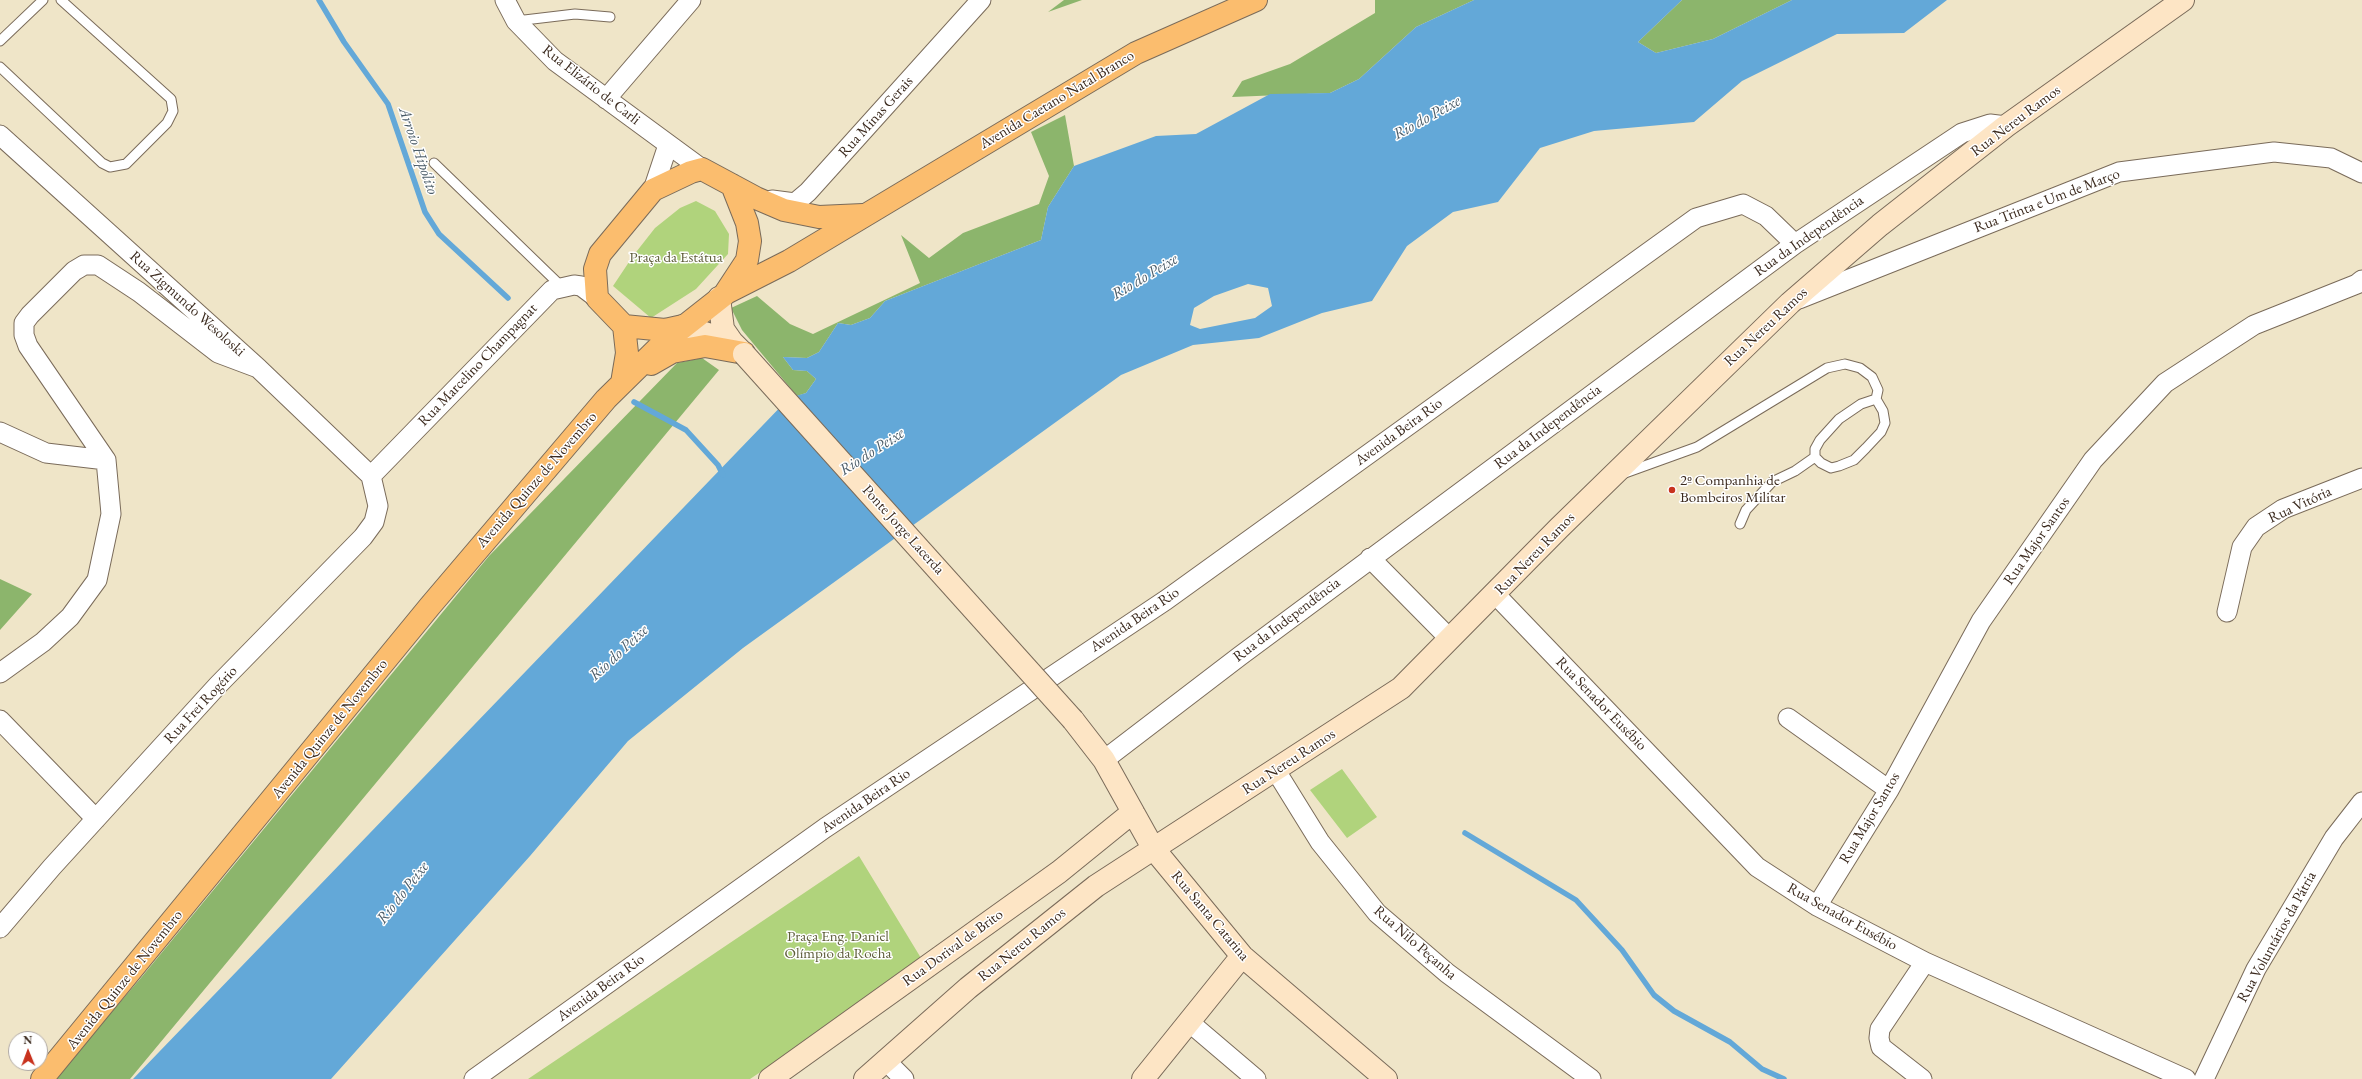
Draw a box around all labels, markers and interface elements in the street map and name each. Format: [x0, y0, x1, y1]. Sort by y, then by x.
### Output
street label: Rua Elizário de Carli [538, 41, 644, 129]
street label: Avenida Caetano Natal Branco [976, 47, 1138, 153]
street label: Rua Minas Gerais [835, 73, 917, 161]
street label: Rua Nereu Ramos [1968, 81, 2064, 161]
water label: Rio do Peixe [1390, 92, 1464, 144]
water label: Arroio Hipólito [394, 105, 442, 197]
street label: Rua Trinta e Um de Março [1971, 165, 2123, 237]
street label: Rua da Independência [1751, 192, 1867, 280]
street label: Rua Zigmundo Wesoloski [126, 247, 248, 361]
park label: Praça da Estátua [629, 249, 723, 267]
water label: Rio do Peixe [1108, 250, 1182, 304]
street label: Rua Nereu Ramos [1720, 284, 1812, 370]
street label: Rua Marcelino Champagnat [415, 300, 541, 430]
street label: Rua da Independência [1491, 381, 1605, 473]
street label: Avenida Beira Rio [1352, 394, 1446, 470]
street label: Avenida Quinze de Novembro [473, 408, 601, 552]
water label: Rio do Peixe [836, 424, 908, 480]
place label: 2º Companhia de Bombeiros Militar [1680, 472, 1786, 507]
street label: Ponte Jorge Lacerda [858, 481, 948, 579]
street label: Rua Vitória [2265, 483, 2335, 527]
marker: 2º Companhia de Bombeiros Militar [1667, 485, 1677, 495]
street label: Rua Major Santos [2000, 494, 2074, 588]
street label: Rua Nereu Ramos [1491, 509, 1579, 599]
street label: Rua da Independência [1230, 574, 1344, 666]
street label: Avenida Beira Rio [1087, 584, 1183, 656]
water label: Rio do Peixe [585, 621, 653, 685]
street label: Rua Senador Eusébio [1552, 653, 1650, 755]
street label: Avenida Quinze de Novembro [268, 656, 392, 802]
street label: Rua Frei Rogério [161, 663, 241, 747]
street label: Rua Nereu Ramos [1239, 725, 1339, 799]
street label: Avenida Beira Rio [818, 765, 914, 837]
street label: Rua Major Santos [1836, 769, 1904, 867]
water label: Rio do Peixe [373, 858, 433, 928]
street label: Rua Santa Catarina [1167, 867, 1253, 965]
street label: Rua Voluntários da Pátria [2234, 868, 2320, 1006]
street label: Rua Senador Eusébio [1784, 879, 1900, 955]
street label: Rua Nilo Peçanha [1370, 902, 1460, 984]
street label: Rua Nereu Ramos [974, 904, 1070, 986]
street label: Rua Dorival de Brito [899, 905, 1007, 991]
street label: Avenida Quinze de Novembro [63, 907, 187, 1053]
park label: Praça Eng. Daniel Olímpio da Rocha [785, 928, 891, 963]
street label: Avenida Beira Rio [554, 950, 648, 1026]
north arrow [8, 1031, 48, 1071]
text: N [23, 1033, 32, 1047]

